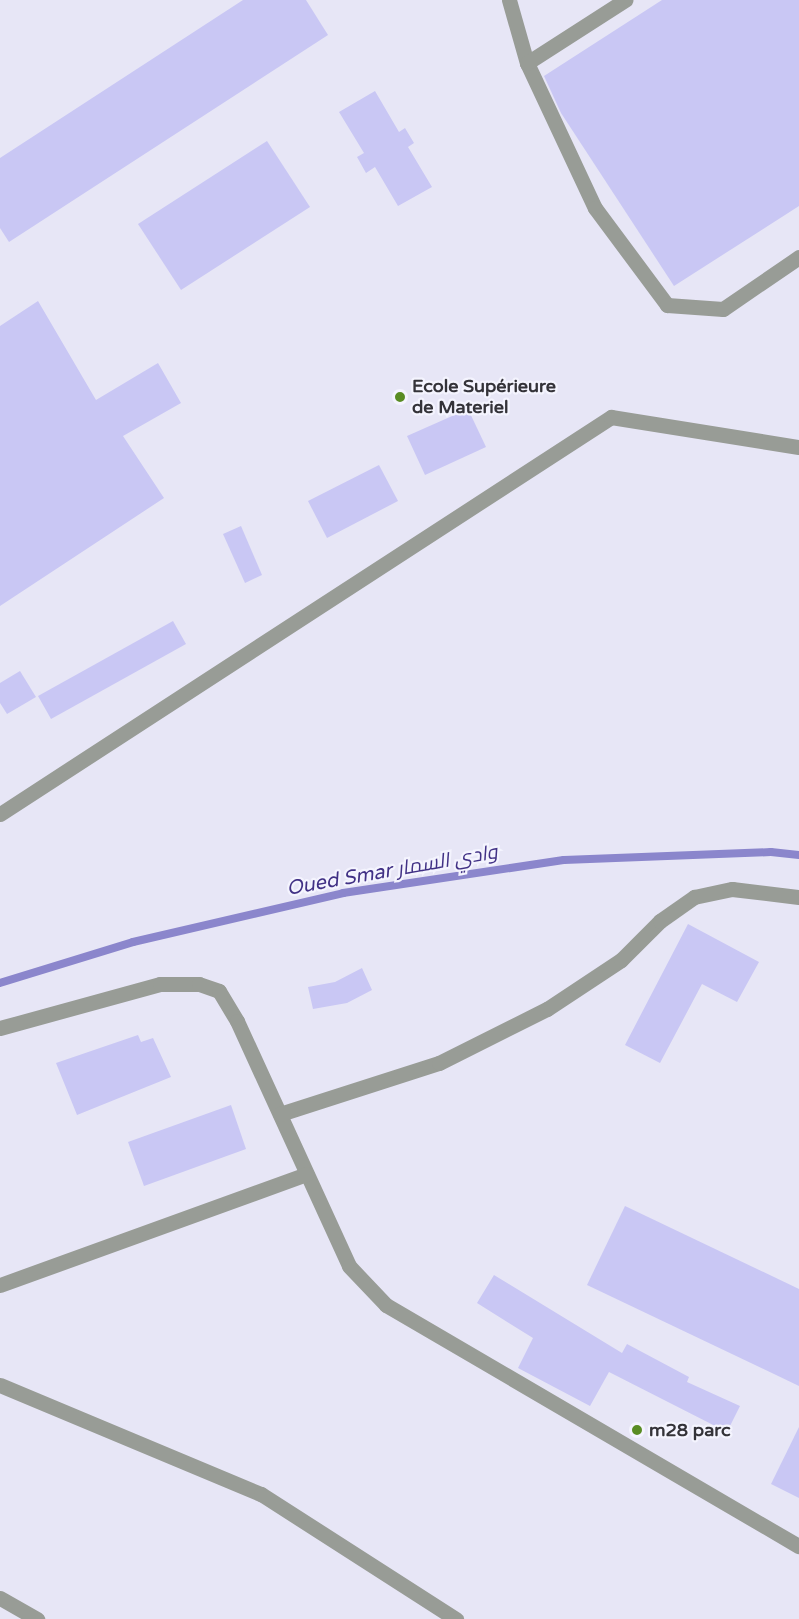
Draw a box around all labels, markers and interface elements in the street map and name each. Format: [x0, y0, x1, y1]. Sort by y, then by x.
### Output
place label: Ecole Supérieure de Materiel [412, 376, 556, 418]
marker: Ecole Supérieure de Materiel [393, 390, 407, 404]
water label: Oued Smar وادي السمار [285, 841, 499, 901]
place label: m28 parc [649, 1419, 731, 1441]
marker: m28 parc [630, 1423, 644, 1437]

